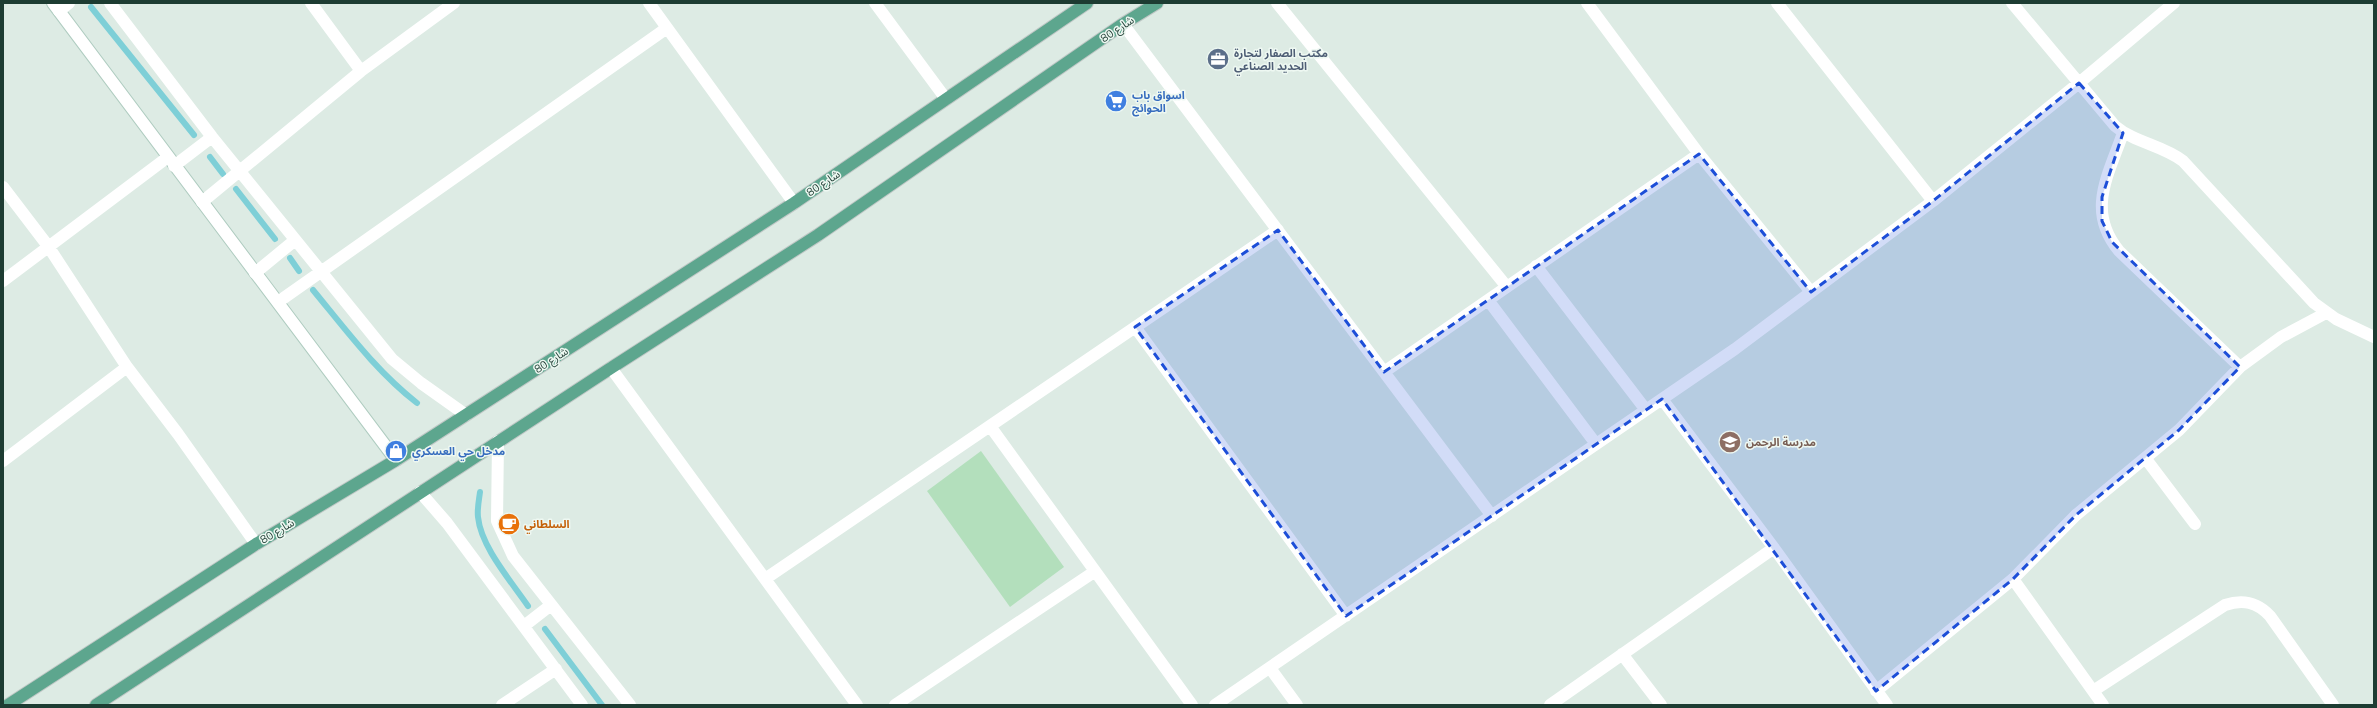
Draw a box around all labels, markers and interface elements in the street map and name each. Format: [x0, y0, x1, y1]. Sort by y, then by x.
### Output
street label: شارع 80 [1098, 12, 1137, 46]
office icon: مكتب الصفار لتجارة الحديد الصناعي [1205, 46, 1231, 72]
place label: مكتب الصفار لتجارة الحديد الصناعي [1234, 46, 1328, 76]
supermarket icon: اسواق باب الحوائج [1103, 88, 1129, 114]
place label: اسواق باب الحوائج [1132, 88, 1185, 117]
street label: شارع 80 [804, 166, 843, 200]
street label: شارع 80 [531, 344, 571, 377]
school or university icon: مدرسة الرحمن [1717, 429, 1743, 455]
place label: مدرسة الرحمن [1746, 435, 1816, 449]
shop icon: مدخل حي العسكري [383, 438, 409, 464]
place label: مدخل حي العسكري [412, 444, 505, 461]
cafe icon: السلطاني [496, 511, 522, 537]
street label: شارع 80 [257, 515, 298, 548]
place label: السلطاني [524, 517, 569, 534]

